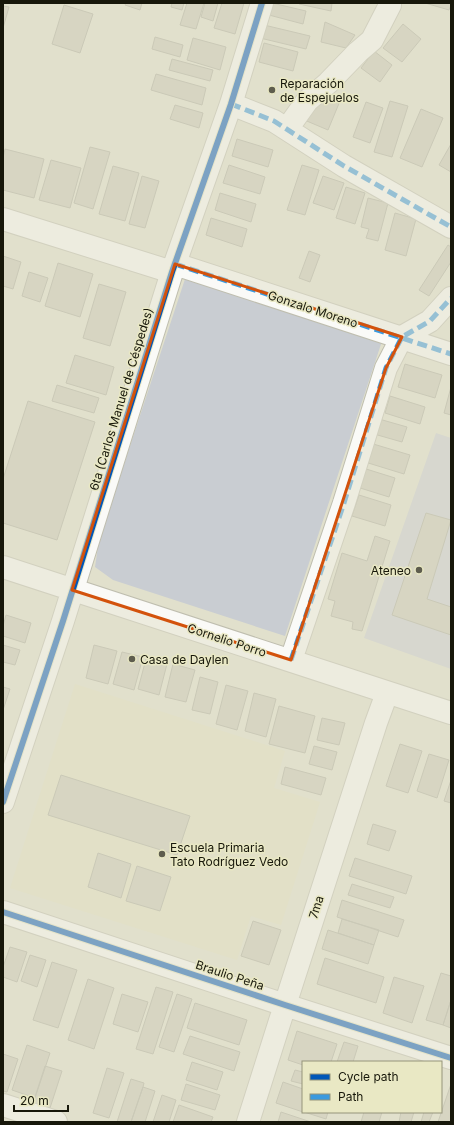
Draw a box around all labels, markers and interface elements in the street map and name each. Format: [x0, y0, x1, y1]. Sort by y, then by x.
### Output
place label: Reparación de Espejuelos [280, 76, 359, 105]
marker: Reparación de Espejuelos [267, 85, 277, 95]
street label: Gonzalo Moreno [266, 287, 360, 331]
street label: 6ta (Carlos Manuel de Céspedes) [86, 306, 156, 492]
place label: Ateneo [371, 563, 411, 578]
marker: Ateneo [414, 565, 424, 575]
street label: Cornelio Porro [186, 620, 268, 660]
place label: Casa de Daylen [140, 652, 229, 667]
marker: Casa de Daylen [127, 654, 137, 664]
place label: Escuela Primaria Tato Rodríguez Vedo [170, 840, 288, 869]
marker: Escuela Primaria Tato Rodríguez Vedo [157, 849, 167, 859]
street label: 7ma [305, 894, 327, 920]
street label: Braulio Peña [194, 957, 266, 993]
legend [302, 1061, 442, 1113]
text: Cycle path [338, 1069, 399, 1084]
scale bar [14, 1087, 68, 1113]
text: Path [338, 1089, 363, 1104]
text: 20 m [20, 1093, 49, 1108]

